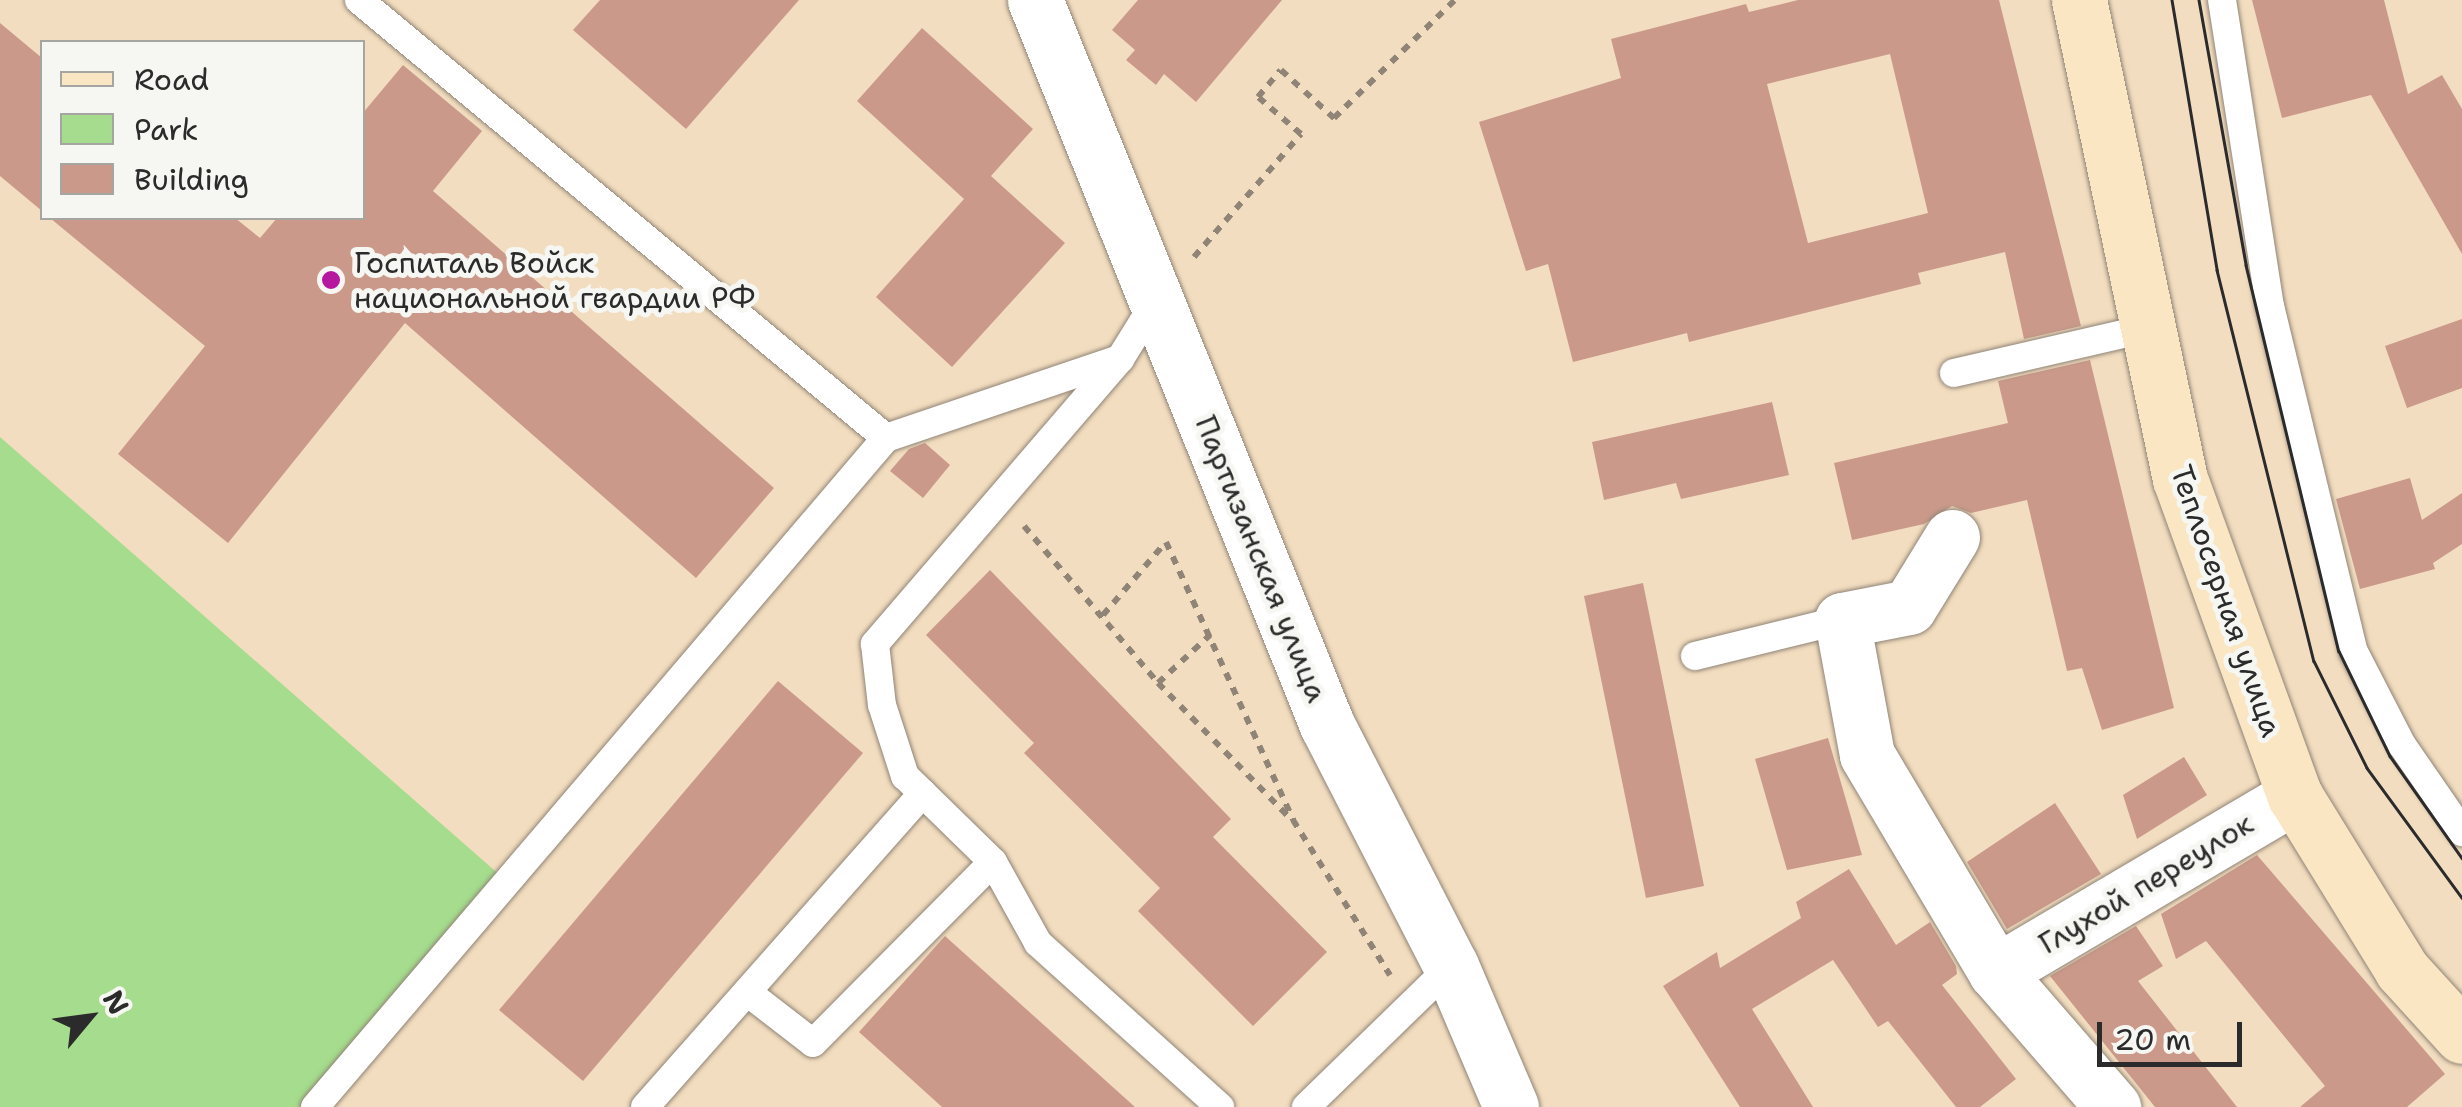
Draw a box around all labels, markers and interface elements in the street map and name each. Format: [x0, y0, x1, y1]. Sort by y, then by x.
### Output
legend [40, 40, 365, 220]
text: Road [134, 59, 209, 100]
text: Park [134, 109, 198, 150]
text: Building [134, 159, 249, 200]
place label: Госпиталь Войск национальной гвардии РФ [354, 245, 755, 316]
marker: Госпиталь Войск национальной гвардии РФ [318, 267, 344, 293]
street label: Партизанская улица [1187, 411, 1335, 707]
street label: Теплосерная улица [2163, 460, 2289, 742]
street label: Глухой переулок [2032, 806, 2260, 962]
north arrow [40, 967, 140, 1067]
text: N [94, 984, 138, 1021]
scale bar [2102, 1002, 2247, 1064]
text: 20 m [2114, 1019, 2191, 1060]

